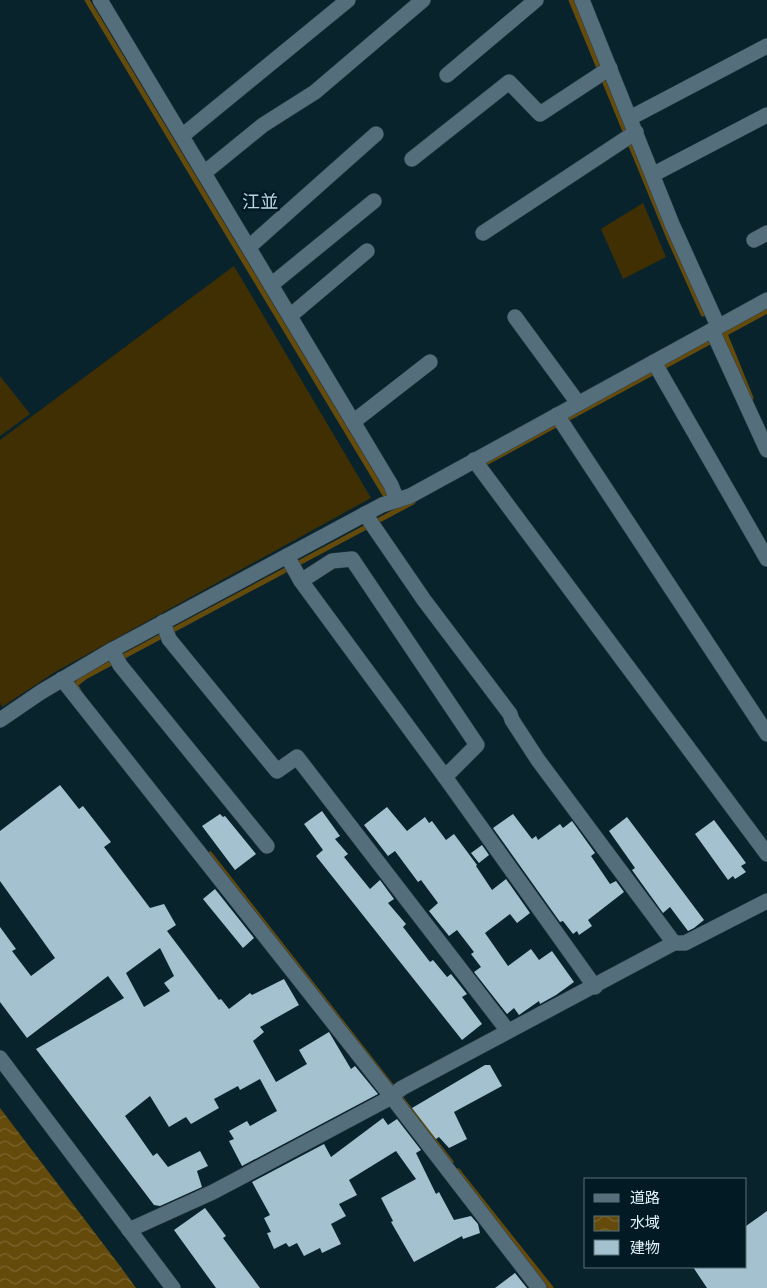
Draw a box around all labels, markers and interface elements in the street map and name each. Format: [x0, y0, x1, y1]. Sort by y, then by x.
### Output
district label: 江並 [242, 191, 278, 212]
legend [584, 1178, 747, 1268]
text: 道路 [630, 1188, 660, 1207]
text: 水域 [630, 1213, 660, 1232]
text: 建物 [630, 1238, 660, 1257]

